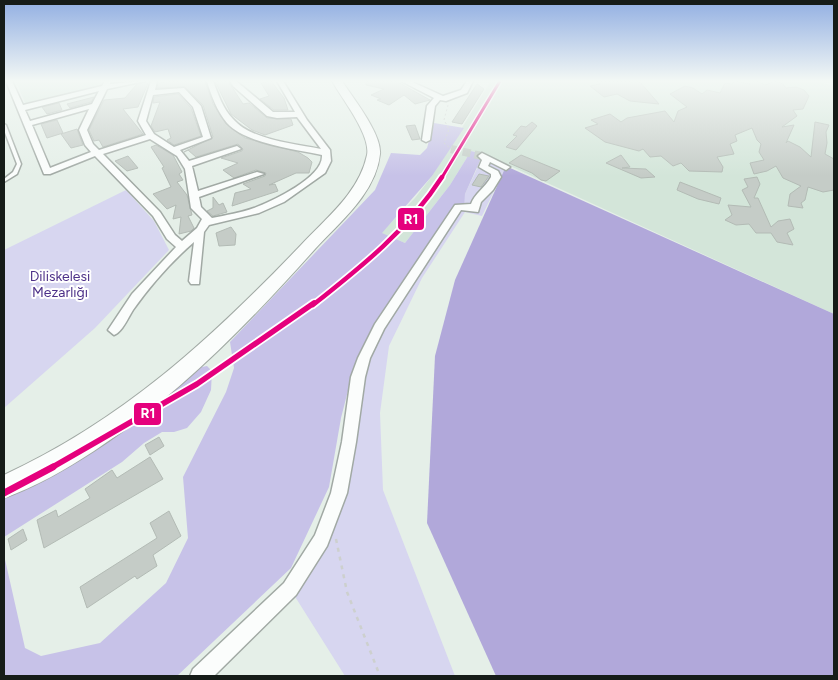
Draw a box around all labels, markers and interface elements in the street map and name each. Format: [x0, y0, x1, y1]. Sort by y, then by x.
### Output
line badge: R1 [397, 207, 425, 231]
text: R1 [404, 211, 418, 228]
park label: Diliskelesi Mezarlığı [30, 268, 90, 301]
line badge: R1 [133, 402, 162, 426]
text: R1 [141, 405, 155, 422]

